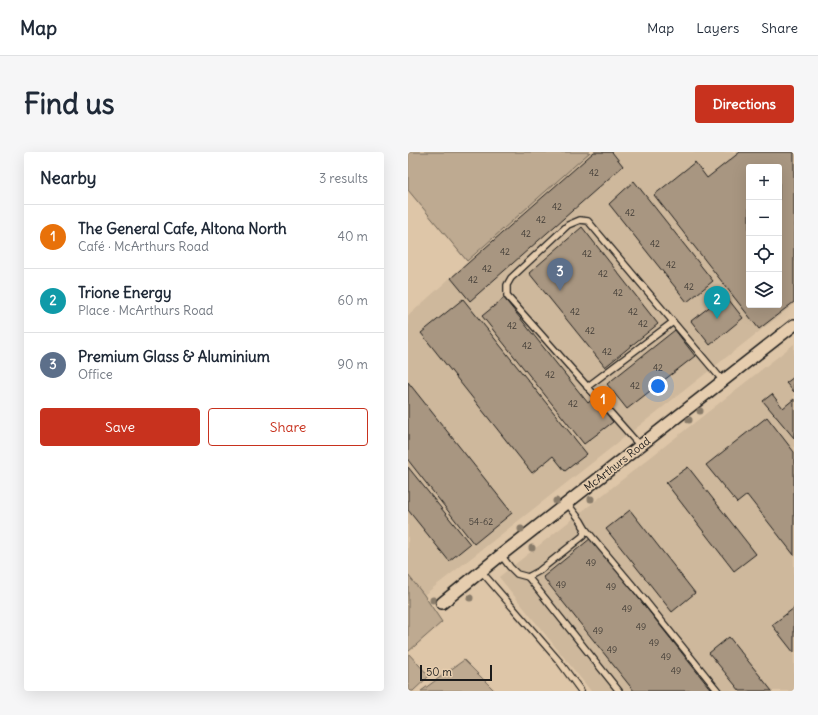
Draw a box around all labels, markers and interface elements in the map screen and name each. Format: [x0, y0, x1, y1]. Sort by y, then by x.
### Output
text: Map [20, 16, 57, 40]
text: Map [647, 19, 674, 37]
text: Layers [696, 19, 739, 37]
text: Share [761, 19, 798, 37]
button: Directions [695, 85, 794, 123]
text: Find us [24, 86, 115, 122]
map controls [746, 164, 782, 308]
button: + [746, 164, 782, 200]
text: Nearby [40, 167, 96, 189]
house number: 42 [589, 167, 599, 178]
text: 3 results [319, 170, 368, 187]
button: − [746, 200, 782, 236]
house number: 42 [552, 201, 562, 212]
house number: 42 [625, 207, 635, 218]
house number: 42 [536, 214, 546, 225]
text: The General Cafe, Altona North [78, 219, 287, 238]
text: 1 [50, 228, 56, 245]
text: 40 m [337, 228, 368, 245]
house number: 42 [521, 228, 531, 239]
button: locate [746, 236, 782, 272]
text: Café · McArthurs Road [78, 238, 209, 255]
house number: 42 [650, 238, 660, 249]
house number: 42 [500, 246, 510, 257]
house number: 42 [582, 248, 592, 259]
pin: 3 [547, 258, 573, 291]
house number: 42 [666, 259, 676, 270]
house number: 42 [482, 263, 492, 274]
house number: 42 [598, 268, 608, 279]
button: layers [746, 272, 782, 308]
house number: 42 [468, 274, 478, 285]
house number: 42 [684, 281, 694, 292]
text: Trione Energy [78, 283, 171, 302]
pin: 2 [704, 286, 730, 319]
house number: 42 [613, 287, 623, 298]
text: 2 [49, 292, 57, 309]
text: 60 m [337, 292, 368, 309]
text: Place · McArthurs Road [78, 302, 213, 319]
house number: 42 [570, 306, 580, 317]
house number: 42 [628, 306, 638, 317]
house number: 42 [638, 318, 648, 329]
house number: 42 [507, 320, 517, 331]
house number: 42 [585, 325, 595, 336]
house number: 42 [522, 340, 532, 351]
house number: 42 [602, 346, 612, 357]
text: Premium Glass & Aluminium [78, 347, 270, 366]
text: 3 [49, 356, 57, 373]
text: 90 m [337, 356, 368, 373]
house number: 42 [653, 362, 663, 373]
text: Office [78, 366, 113, 383]
house number: 42 [545, 369, 555, 380]
your location [648, 376, 668, 396]
house number: 42 [630, 380, 640, 391]
pin: 1 [590, 386, 616, 419]
house number: 42 [568, 398, 578, 409]
button: Save [40, 408, 200, 446]
button: Share [208, 408, 368, 446]
street label: McArthurs Road [581, 433, 653, 494]
house number: 54-62 [469, 516, 493, 527]
house number: 49 [586, 557, 596, 568]
house number: 49 [556, 579, 566, 590]
house number: 49 [606, 581, 616, 592]
house number: 49 [622, 603, 632, 614]
house number: 49 [636, 621, 646, 632]
house number: 49 [593, 625, 603, 636]
house number: 49 [649, 637, 659, 648]
house number: 49 [607, 644, 617, 655]
house number: 49 [661, 651, 671, 662]
scale bar [420, 663, 492, 682]
text: 50 m [426, 665, 452, 679]
house number: 49 [671, 665, 681, 676]

